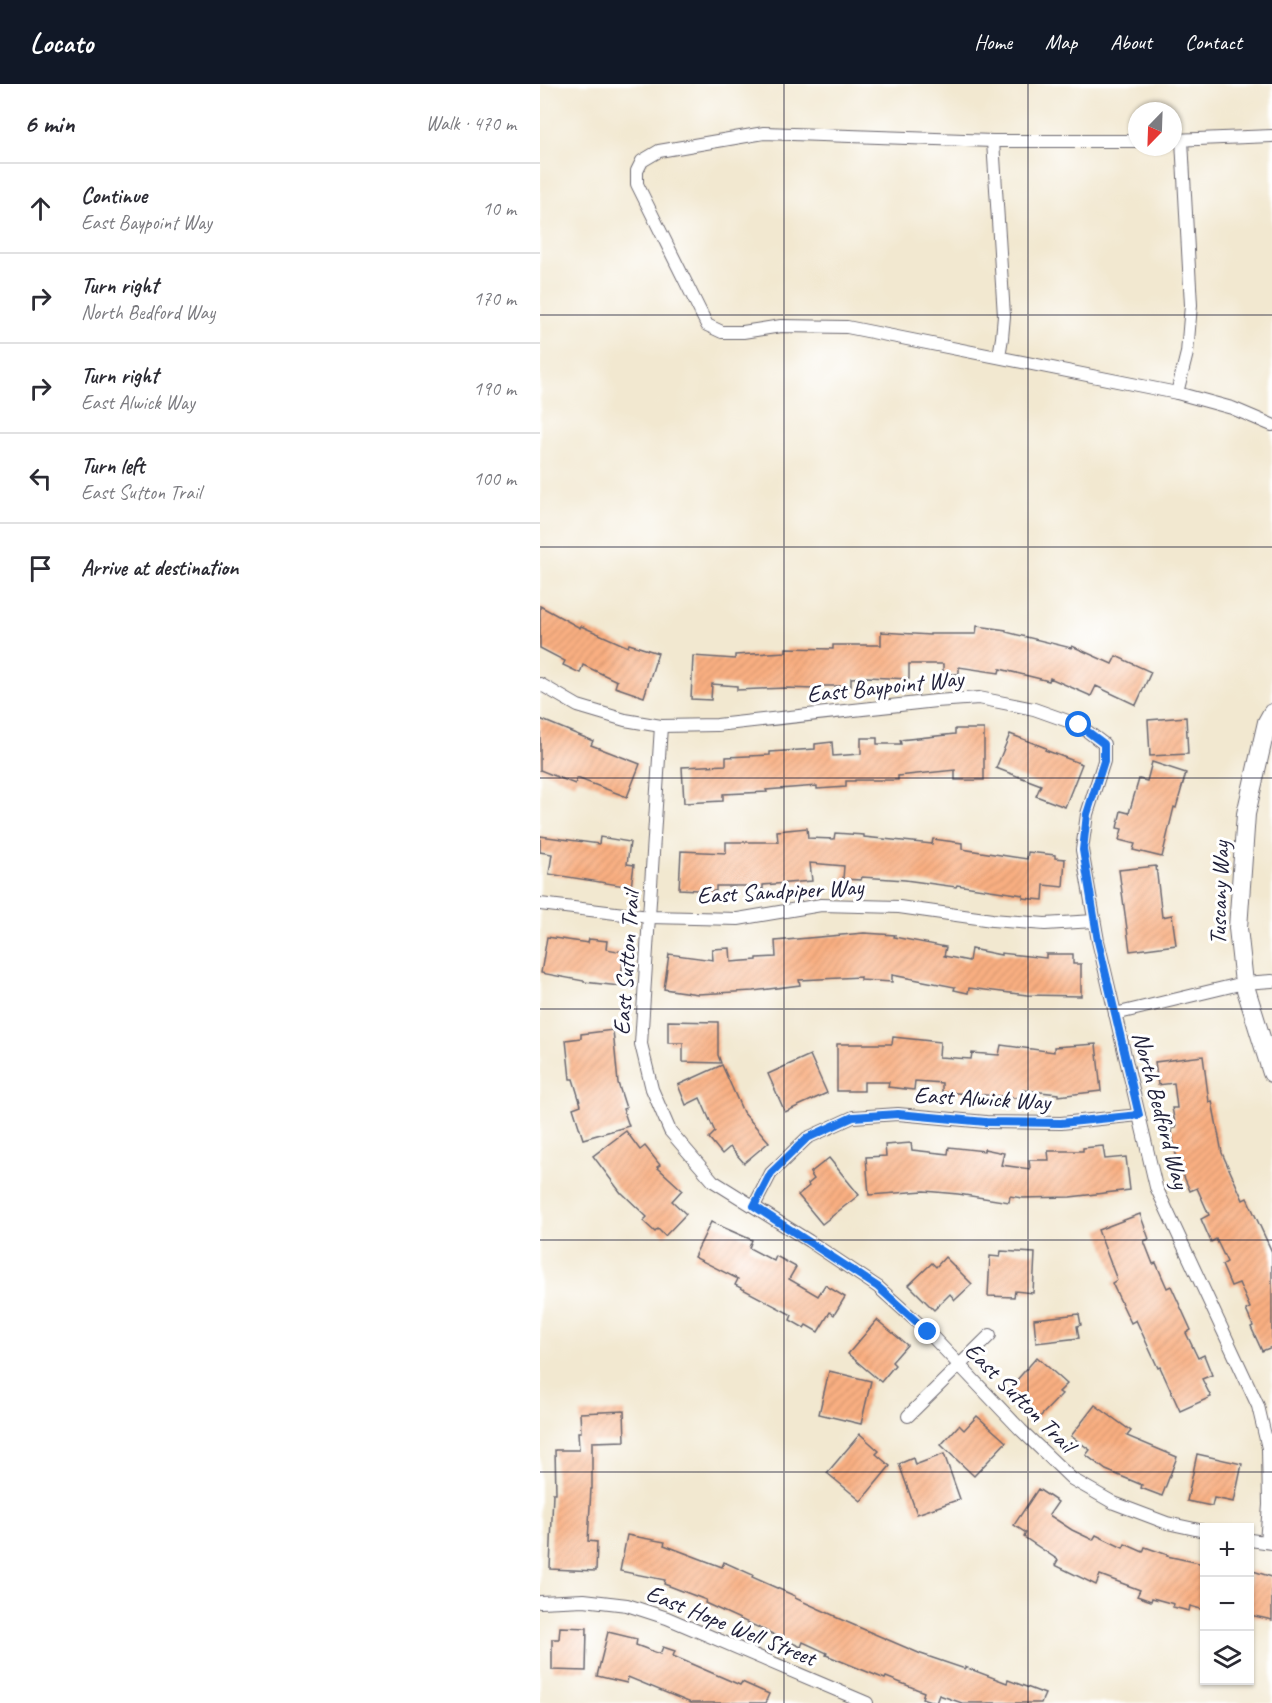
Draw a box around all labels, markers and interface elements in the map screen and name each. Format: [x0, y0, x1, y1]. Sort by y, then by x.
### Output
text: Locato [30, 25, 93, 60]
text: Home [974, 29, 1012, 55]
text: Map [1045, 29, 1077, 55]
text: About [1110, 29, 1152, 55]
text: Contact [1185, 29, 1242, 55]
north arrow [1128, 102, 1182, 156]
text: 6 min [24, 107, 74, 140]
text: Walk · 470 m [426, 111, 516, 136]
text: Continue [81, 182, 147, 210]
icon: ahead [24, 192, 57, 225]
text: 10 m [482, 196, 516, 221]
text: East Baypoint Way [81, 210, 212, 235]
text: Turn right [81, 272, 158, 300]
icon: right [24, 282, 57, 315]
text: 170 m [473, 286, 516, 311]
text: North Bedford Way [81, 300, 215, 325]
text: Turn right [81, 362, 158, 390]
icon: right [24, 372, 57, 405]
text: 190 m [473, 376, 516, 401]
text: East Alwick Way [81, 390, 195, 415]
text: Turn left [81, 452, 145, 480]
icon: left [24, 462, 57, 495]
text: 100 m [473, 466, 516, 491]
text: East Sutton Trail [81, 480, 201, 505]
icon: arrive [24, 552, 57, 585]
text: Arrive at destination [81, 554, 238, 582]
street label: East Baypoint Way [805, 663, 966, 709]
route start [1065, 711, 1091, 737]
street label: Tuscany Way [1202, 839, 1236, 946]
street label: East Sandpiper Way [696, 872, 866, 910]
street label: East Sutton Trail [606, 886, 646, 1036]
street label: North Bedford Way [1126, 1028, 1197, 1193]
street label: East Alwick Way [913, 1079, 1053, 1117]
route end [914, 1318, 940, 1344]
street label: East Sutton Trail [958, 1335, 1084, 1461]
map controls [1200, 1523, 1254, 1685]
button: + [1200, 1523, 1254, 1577]
street label: East Hope Well Street [642, 1577, 822, 1673]
button: − [1200, 1577, 1254, 1631]
button: layers [1200, 1631, 1254, 1685]

